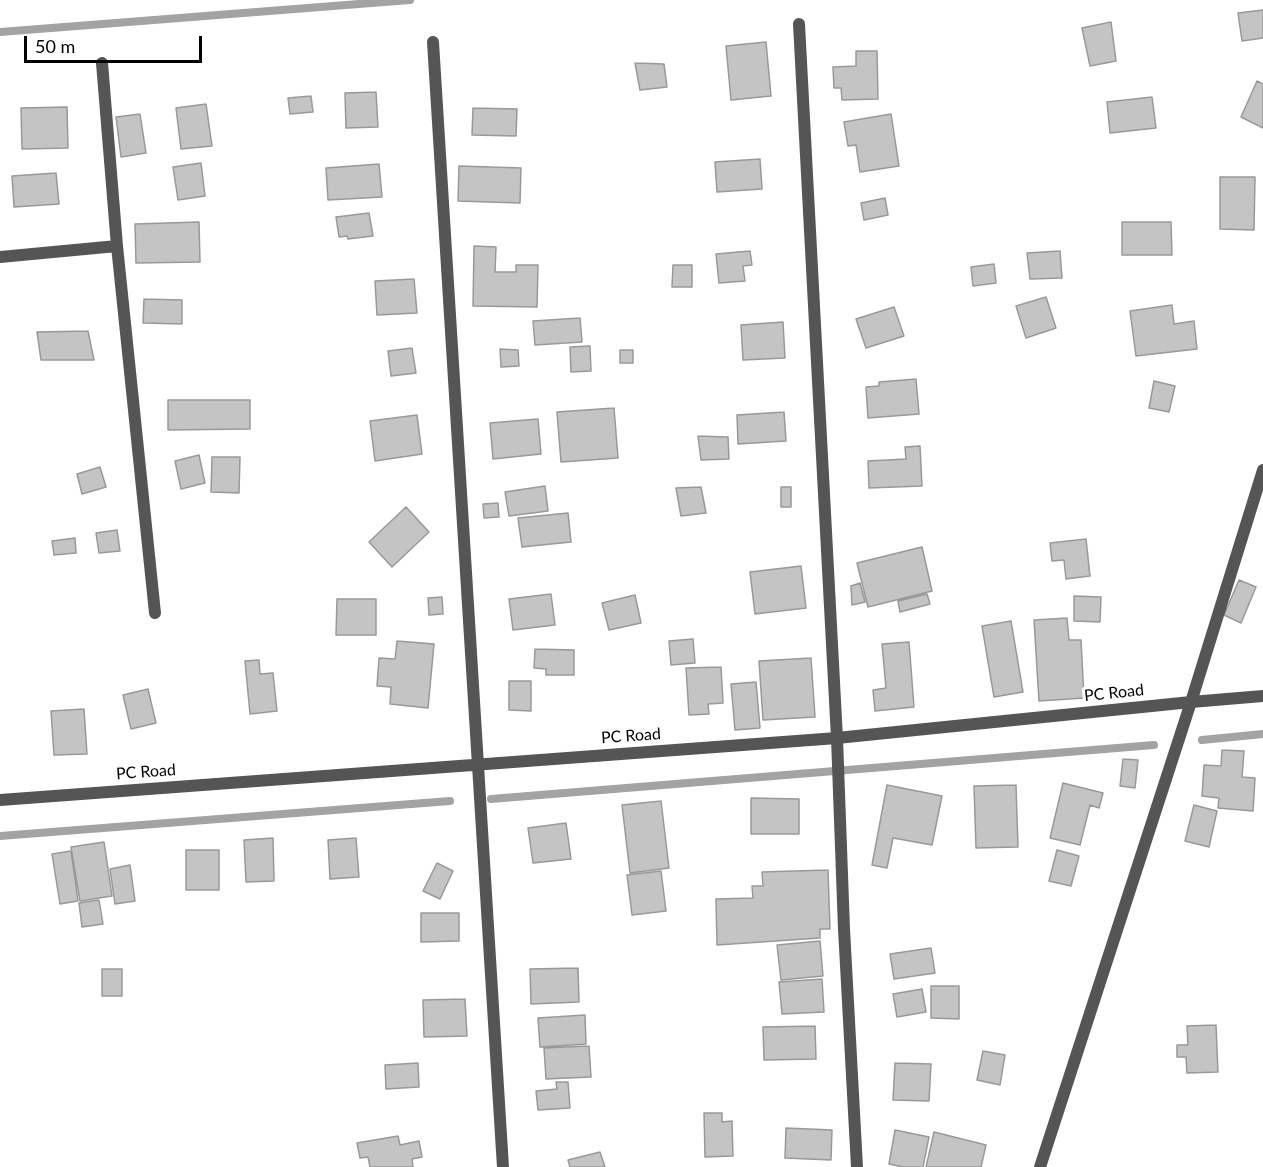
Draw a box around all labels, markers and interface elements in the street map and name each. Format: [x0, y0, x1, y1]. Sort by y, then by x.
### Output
scale bar [27, 24, 206, 62]
text: 50 m [35, 35, 75, 57]
street label: PC Road [1083, 680, 1145, 706]
street label: PC Road [600, 724, 662, 748]
street label: PC Road [115, 760, 177, 784]

